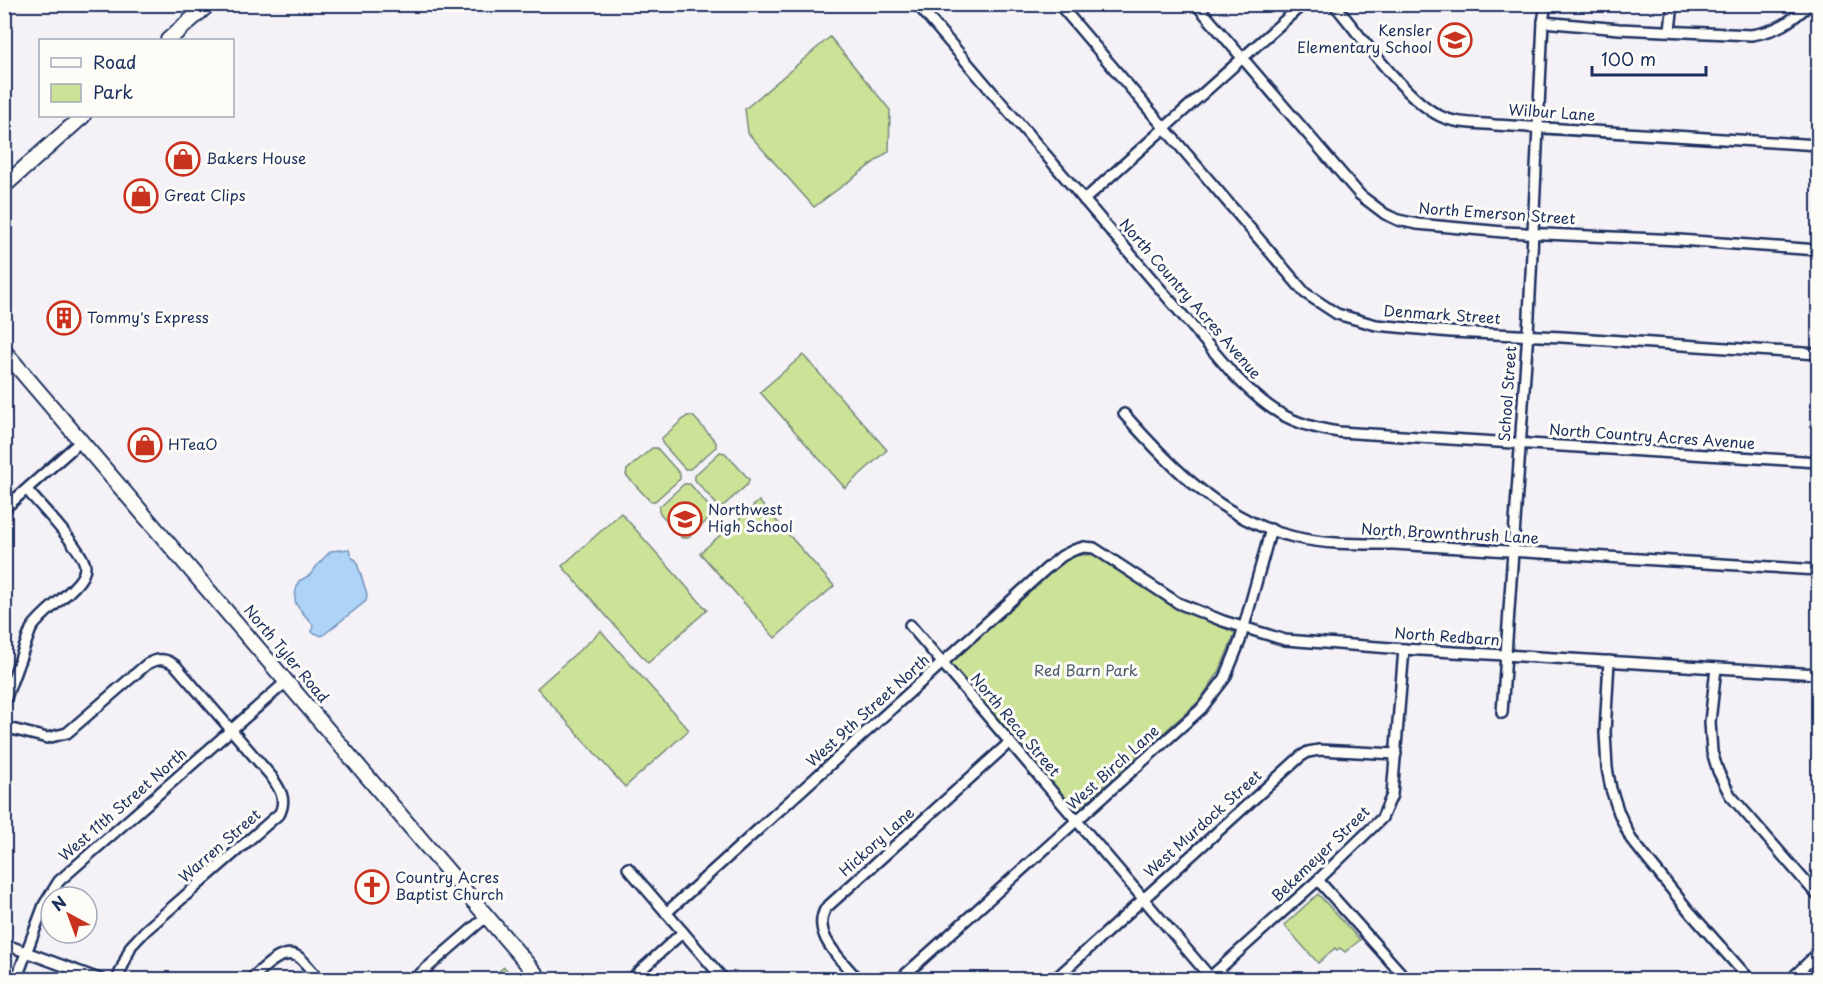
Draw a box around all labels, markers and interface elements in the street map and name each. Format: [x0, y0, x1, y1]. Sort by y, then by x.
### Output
place label: Kensler Elementary School [1297, 18, 1432, 58]
school or university icon: Kensler Elementary School [1437, 22, 1473, 58]
legend [39, 39, 234, 117]
scale bar [1592, 39, 1706, 77]
text: 100 m [1601, 45, 1656, 72]
text: Road [93, 48, 137, 75]
text: Park [93, 78, 133, 105]
street label: Wilbur Lane [1508, 97, 1596, 126]
shop icon: Bakers House [165, 141, 201, 177]
place label: Bakers House [206, 146, 306, 169]
shop icon: Great Clips [123, 178, 159, 214]
place label: Great Clips [164, 183, 246, 206]
street label: North Emerson Street [1418, 196, 1576, 229]
street label: North Country Acres Avenue [1115, 213, 1268, 383]
street label: Denmark Street [1383, 298, 1501, 329]
building icon: Tommy's Express [46, 300, 82, 336]
place label: Tommy's Express [87, 305, 209, 328]
street label: School Street [1492, 345, 1521, 443]
street label: North Country Acres Avenue [1548, 417, 1756, 454]
shop icon: HTeaO [127, 427, 163, 463]
place label: HTeaO [168, 432, 218, 455]
place label: Northwest High School [708, 497, 793, 537]
school or university icon: Northwest High School [667, 501, 703, 537]
street label: North Brownthrush Lane [1361, 516, 1540, 549]
street label: North Tyler Road [239, 599, 335, 707]
street label: North Redbarn [1394, 620, 1500, 651]
street label: West 9th Street North [800, 648, 934, 772]
park label: Red Barn Park [1034, 658, 1138, 681]
street label: North Reca Street [966, 667, 1066, 781]
street label: West Birch Lane [1061, 719, 1164, 815]
street label: West 11th Street North [53, 742, 191, 866]
street label: West Murdock Street [1138, 764, 1266, 882]
street label: Bekemeyer Street [1266, 800, 1374, 906]
street label: Hickory Lane [833, 801, 919, 881]
street label: Warren Street [173, 803, 265, 887]
place label: Country Acres Baptist Church [395, 865, 504, 905]
church icon: Country Acres Baptist Church [354, 869, 390, 905]
north arrow [39, 885, 99, 945]
text: N [46, 890, 71, 916]

